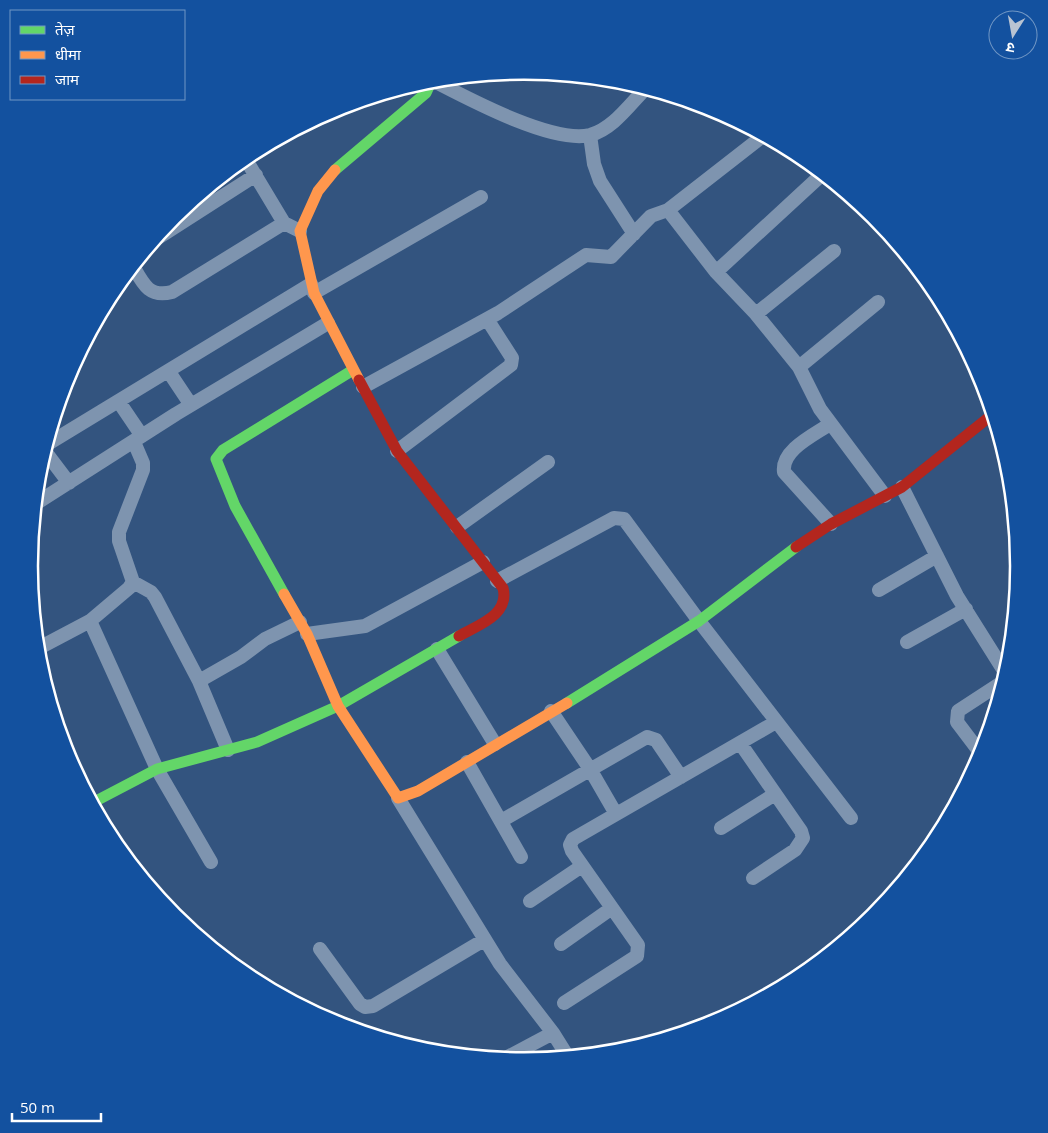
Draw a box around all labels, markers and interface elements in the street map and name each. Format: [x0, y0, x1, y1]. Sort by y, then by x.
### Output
legend [10, 10, 185, 100]
north arrow [988, 10, 1038, 60]
text: तेज़ [55, 19, 76, 39]
text: उ [1004, 38, 1016, 58]
text: धीमा [55, 44, 82, 64]
text: जाम [55, 69, 80, 89]
scale bar [12, 1090, 101, 1122]
text: 50 m [20, 1097, 55, 1117]

